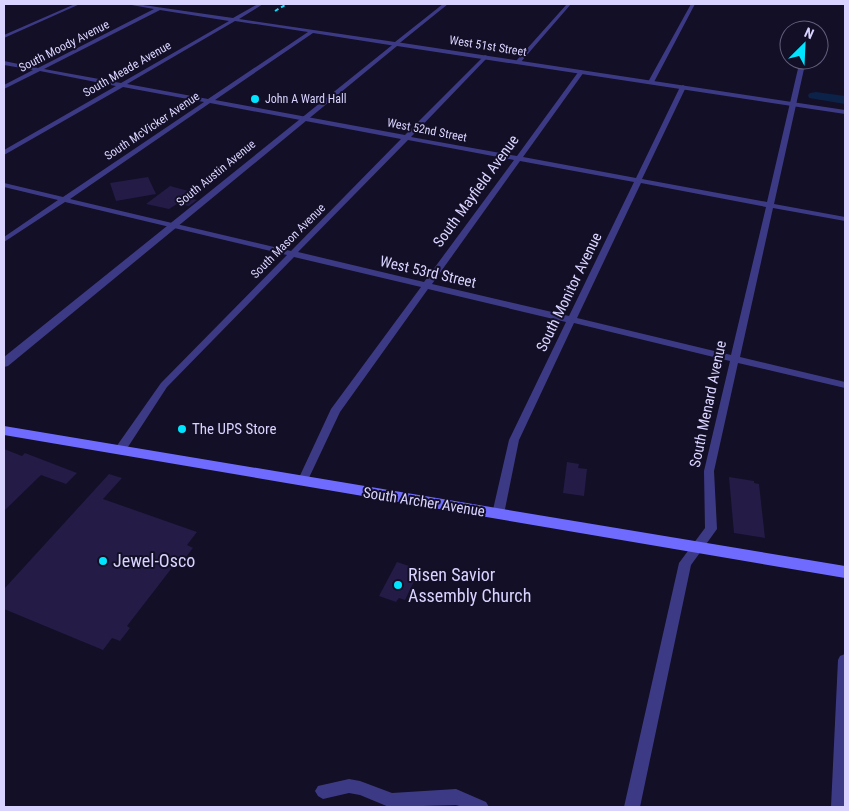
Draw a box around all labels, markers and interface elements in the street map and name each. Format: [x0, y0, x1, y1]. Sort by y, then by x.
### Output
street label: South Moody Avenue [16, 17, 112, 75]
north arrow [779, 20, 829, 70]
text: N [802, 24, 816, 42]
street label: West 51st Street [448, 33, 528, 59]
street label: South Meade Avenue [80, 38, 174, 100]
street label: South McVicker Avenue [102, 89, 203, 163]
place label: John A Ward Hall [265, 92, 347, 106]
marker: John A Ward Hall [249, 93, 261, 105]
street label: West 52nd Street [386, 115, 468, 145]
street label: South Mayfield Avenue [429, 131, 523, 251]
street label: South Austin Avenue [174, 137, 259, 209]
street label: South Mason Avenue [248, 201, 328, 281]
street label: South Monitor Avenue [532, 230, 606, 354]
street label: West 53rd Street [378, 252, 478, 292]
street label: South Menard Avenue [686, 339, 730, 469]
place label: The UPS Store [192, 420, 277, 438]
marker: The UPS Store [176, 423, 188, 435]
street label: South Archer Avenue [362, 483, 486, 521]
place label: Jewel-Osco [113, 550, 195, 571]
marker: Jewel-Osco [97, 555, 109, 567]
place label: Risen Savior Assembly Church [408, 564, 531, 606]
marker: Risen Savior Assembly Church [392, 579, 404, 591]

